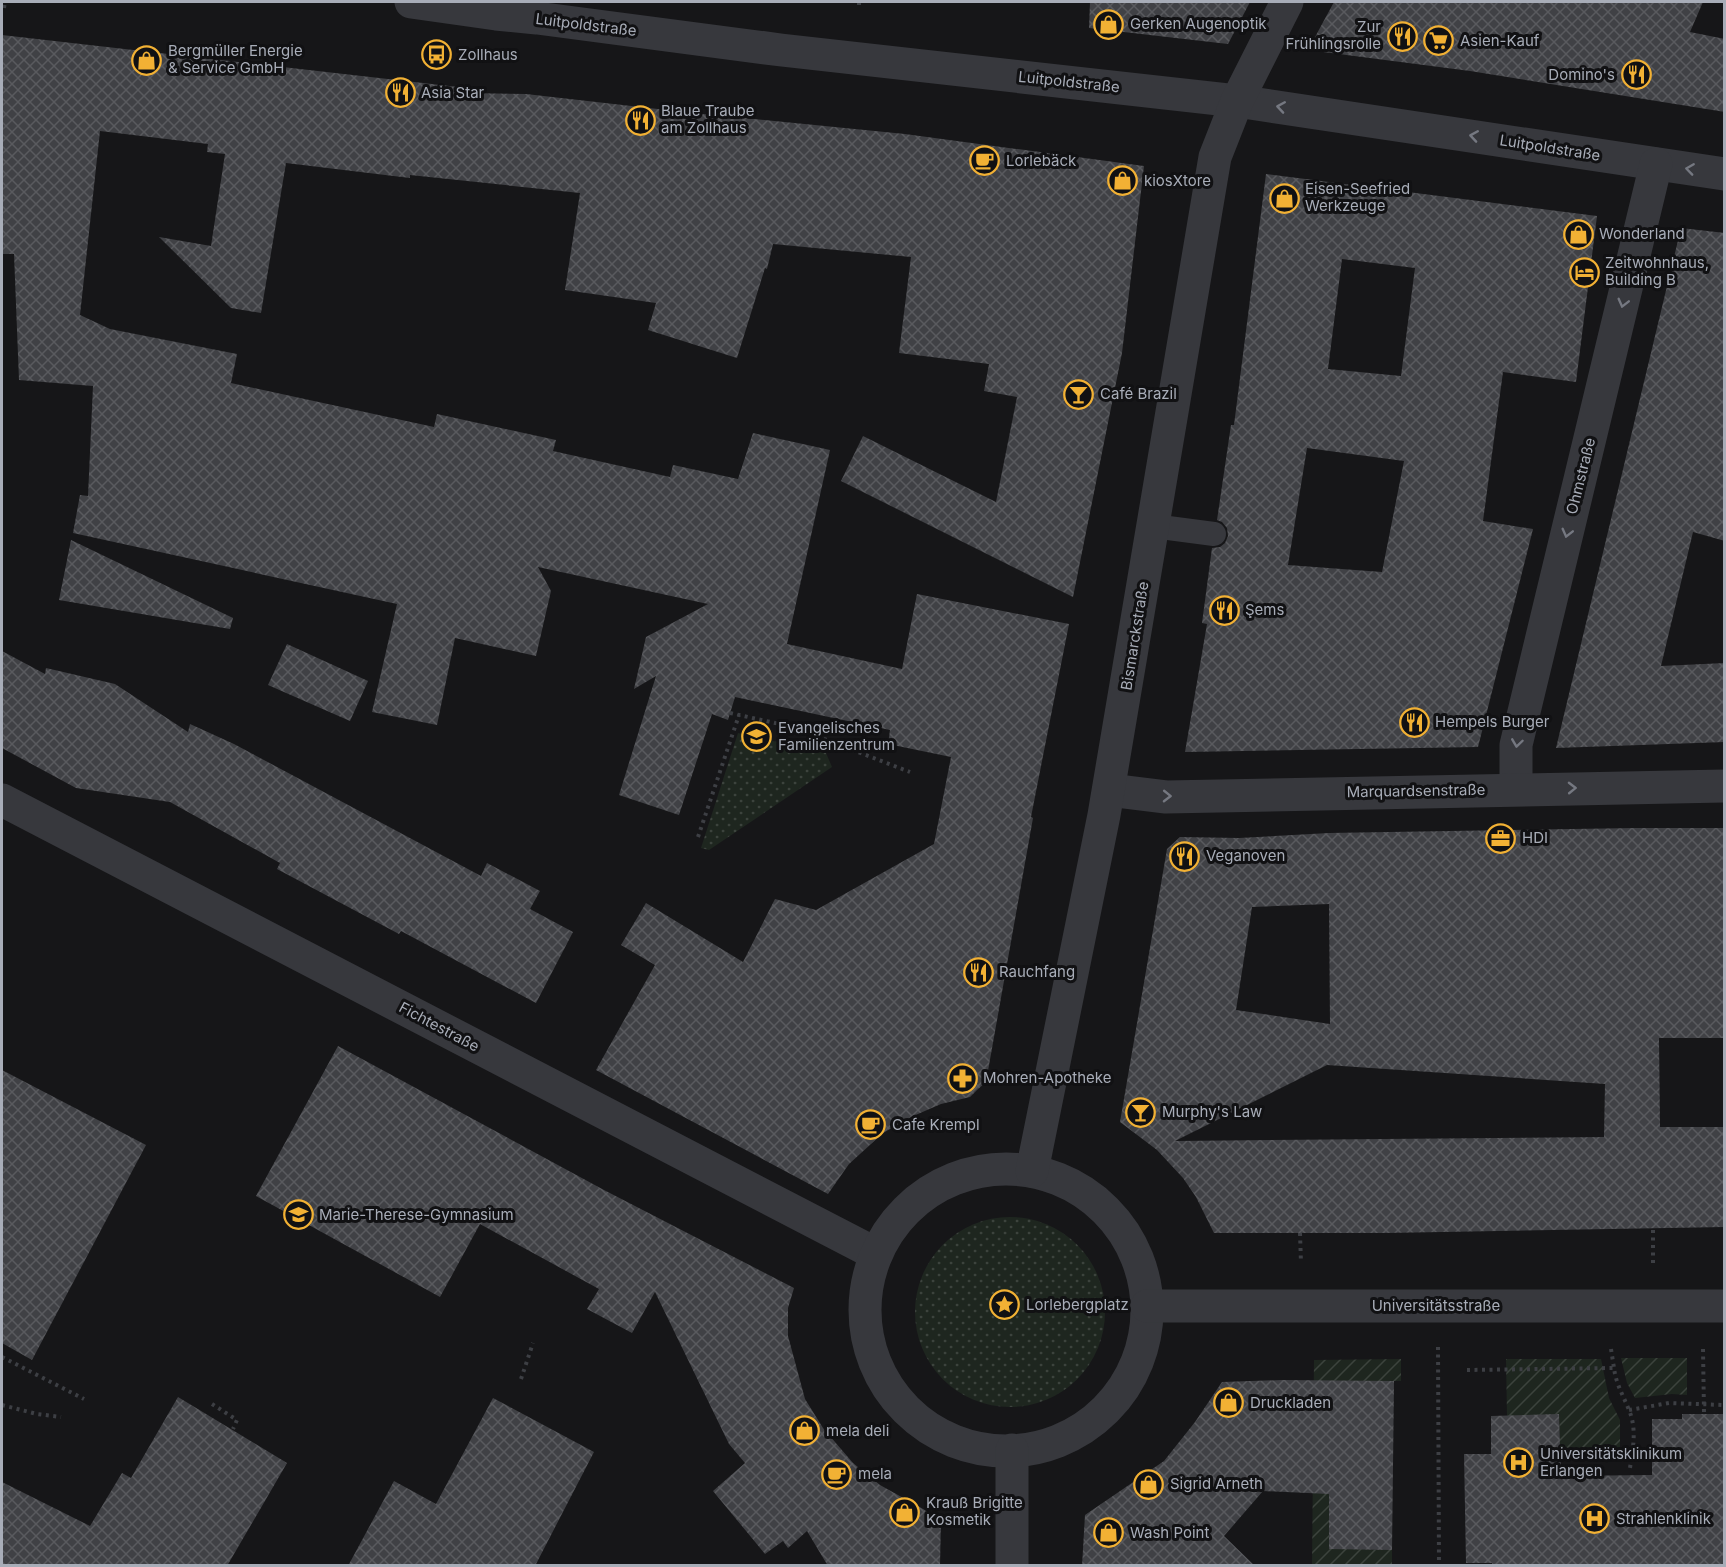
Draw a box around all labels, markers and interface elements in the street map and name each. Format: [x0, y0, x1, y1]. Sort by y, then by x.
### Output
shop icon: Gerken Augenoptik [1093, 8, 1125, 40]
street label: Luitpoldstraße [534, 9, 638, 40]
place label: Gerken Augenoptik [1130, 14, 1267, 33]
place label: Zur Frühlingsrolle [1286, 17, 1381, 53]
restaurant icon: Zur Frühlingsrolle [1386, 20, 1418, 52]
supermarket icon: Asien-Kauf [1423, 25, 1455, 57]
place label: Asien-Kauf [1460, 31, 1540, 50]
bus stop icon: Zollhaus [421, 39, 453, 71]
place label: Bergmüller Energie & Service GmbH [168, 41, 303, 77]
shop icon: Bergmüller Energie & Service GmbH [131, 44, 163, 76]
place label: Zollhaus [458, 45, 518, 64]
restaurant icon: Domino's [1620, 59, 1652, 91]
place label: Domino's [1548, 65, 1615, 84]
street label: Luitpoldstraße [1017, 67, 1121, 96]
restaurant icon: Asia Star [384, 77, 416, 109]
place label: Asia Star [421, 83, 485, 102]
place label: Blaue Traube am Zollhaus [661, 101, 754, 137]
one-way arrow [1276, 102, 1285, 114]
restaurant icon: Blaue Traube am Zollhaus [624, 104, 656, 136]
street label: Luitpoldstraße [1498, 130, 1602, 165]
one-way arrow [1469, 131, 1478, 143]
cafe icon: Lorlebäck [969, 145, 1001, 177]
place label: Lorlebäck [1006, 151, 1077, 170]
one-way arrow [1686, 164, 1695, 176]
shop icon: kiosXtore [1107, 165, 1139, 197]
place label: kiosXtore [1144, 171, 1211, 190]
place label: Eisen-Seefried Werkzeuge [1305, 179, 1410, 215]
shop icon: Eisen-Seefried Werkzeuge [1268, 182, 1300, 214]
shop icon: Wonderland [1562, 218, 1594, 250]
place label: Wonderland [1599, 224, 1685, 243]
place label: Zeitwohnhaus, Building B [1605, 253, 1709, 289]
hotel icon: Zeitwohnhaus, Building B [1568, 256, 1600, 288]
one-way arrow [1617, 297, 1630, 307]
bar icon: Café Brazil [1063, 378, 1095, 410]
place label: Café Brazil [1100, 384, 1177, 403]
street label: Ohmstraße [1562, 436, 1599, 516]
one-way arrow [1561, 528, 1574, 538]
street label: Bismarckstraße [1117, 580, 1152, 692]
restaurant icon: Şems [1208, 594, 1240, 626]
place label: Şems [1245, 600, 1285, 619]
restaurant icon: Hempels Burger [1398, 706, 1430, 738]
place label: Hempels Burger [1435, 712, 1550, 731]
place label: Evangelisches Familienzentrum [778, 718, 895, 754]
school or university icon: Evangelisches Familienzentrum [741, 721, 773, 753]
one-way arrow [1512, 738, 1524, 748]
street label: Marquardsenstraße [1346, 780, 1486, 801]
one-way arrow [1567, 782, 1576, 794]
one-way arrow [1162, 790, 1171, 802]
office icon: HDI [1485, 822, 1517, 854]
place label: HDI [1522, 828, 1548, 847]
restaurant icon: Veganoven [1169, 840, 1201, 872]
place label: Veganoven [1206, 846, 1285, 865]
restaurant icon: Rauchfang [962, 956, 994, 988]
place label: Rauchfang [999, 962, 1075, 981]
street label: Fichtestraße [396, 997, 483, 1056]
pharmacy icon: Mohren-Apotheke [946, 1062, 978, 1094]
place label: Mohren-Apotheke [983, 1068, 1112, 1087]
bar icon: Murphy's Law [1125, 1096, 1157, 1128]
place label: Murphy's Law [1162, 1102, 1262, 1121]
cafe icon: Cafe Krempl [855, 1109, 887, 1141]
place label: Cafe Krempl [892, 1115, 980, 1134]
school or university icon: Marie-Therese-Gymnasium [282, 1199, 314, 1231]
place label: Marie-Therese-Gymnasium [319, 1205, 514, 1224]
place icon: Lorlebergplatz [989, 1289, 1021, 1321]
place label: Lorlebergplatz [1026, 1295, 1129, 1314]
street label: Universitätsstraße [1372, 1296, 1500, 1315]
shop icon: Druckladen [1213, 1387, 1245, 1419]
place label: Druckladen [1250, 1393, 1331, 1412]
shop icon: mela deli [789, 1415, 821, 1447]
place label: mela deli [826, 1421, 889, 1440]
place label: Universitätsklinikum Erlangen [1540, 1444, 1682, 1480]
hospital icon: Universitätsklinikum Erlangen [1503, 1447, 1535, 1479]
cafe icon: mela [821, 1458, 853, 1490]
place label: mela [858, 1464, 892, 1483]
shop icon: Sigrid Arneth [1133, 1468, 1165, 1500]
place label: Sigrid Arneth [1170, 1474, 1263, 1493]
place label: Krauß Brigitte Kosmetik [926, 1493, 1023, 1529]
shop icon: Krauß Brigitte Kosmetik [889, 1496, 921, 1528]
hospital icon: Strahlenklinik [1579, 1503, 1611, 1535]
place label: Strahlenklinik [1616, 1509, 1712, 1528]
shop icon: Wash Point [1093, 1517, 1125, 1549]
place label: Wash Point [1130, 1523, 1209, 1542]

